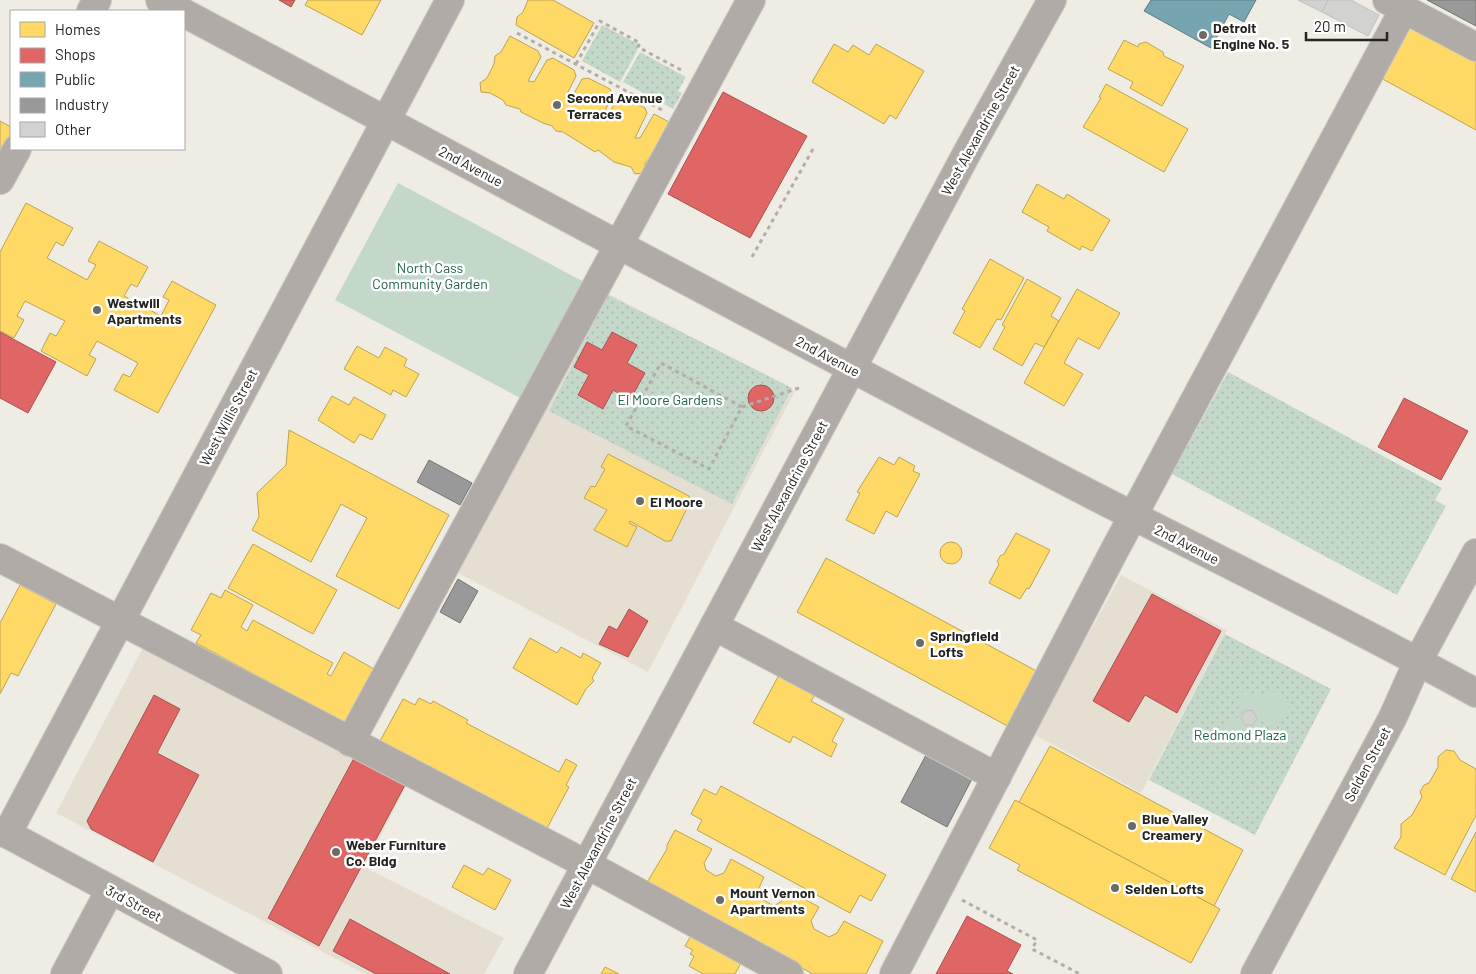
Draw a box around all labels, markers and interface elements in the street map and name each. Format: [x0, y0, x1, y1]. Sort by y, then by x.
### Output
legend [10, 10, 185, 150]
scale bar [1306, 10, 1387, 42]
text: 20 m [1314, 17, 1346, 35]
place label: Detroit Engine No. 5 [1213, 19, 1290, 52]
text: Homes [55, 20, 100, 38]
marker: Detroit Engine No. 5 [1197, 29, 1209, 41]
text: Shops [55, 45, 95, 63]
street label: West Alexandrine Street [937, 62, 1023, 198]
text: Public [55, 70, 95, 88]
place label: Second Avenue Terraces [567, 89, 663, 122]
text: Industry [55, 95, 109, 113]
marker: Second Avenue Terraces [551, 99, 563, 111]
text: Other [55, 120, 92, 138]
street label: 2nd Avenue [436, 142, 506, 190]
park label: North Cass Community Garden [372, 259, 488, 292]
place label: Westwill Apartments [107, 294, 182, 327]
marker: Westwill Apartments [91, 304, 103, 316]
street label: 2nd Avenue [793, 332, 863, 380]
street label: West Willis Street [195, 366, 261, 468]
park label: El Moore Gardens [617, 391, 723, 408]
street label: West Alexandrine Street [747, 418, 831, 554]
place label: El Moore [650, 493, 703, 510]
marker: El Moore [634, 495, 646, 507]
street label: 2nd Avenue [1152, 521, 1222, 567]
place label: Springfield Lofts [930, 627, 999, 660]
marker: Springfield Lofts [914, 637, 926, 649]
street label: Selden Street [1340, 724, 1394, 804]
park label: Redmond Plaza [1194, 726, 1286, 743]
street label: West Alexandrine Street [556, 775, 640, 911]
place label: Blue Valley Creamery [1142, 810, 1209, 843]
marker: Blue Valley Creamery [1126, 820, 1138, 832]
place label: Weber Furniture Co. Bldg [346, 836, 446, 869]
marker: Weber Furniture Co. Bldg [330, 846, 342, 858]
place label: Selden Lofts [1125, 880, 1204, 897]
street label: 3rd Street [103, 881, 165, 925]
marker: Selden Lofts [1109, 882, 1121, 894]
place label: Mount Vernon Apartments [730, 884, 815, 917]
marker: Mount Vernon Apartments [714, 894, 726, 906]

